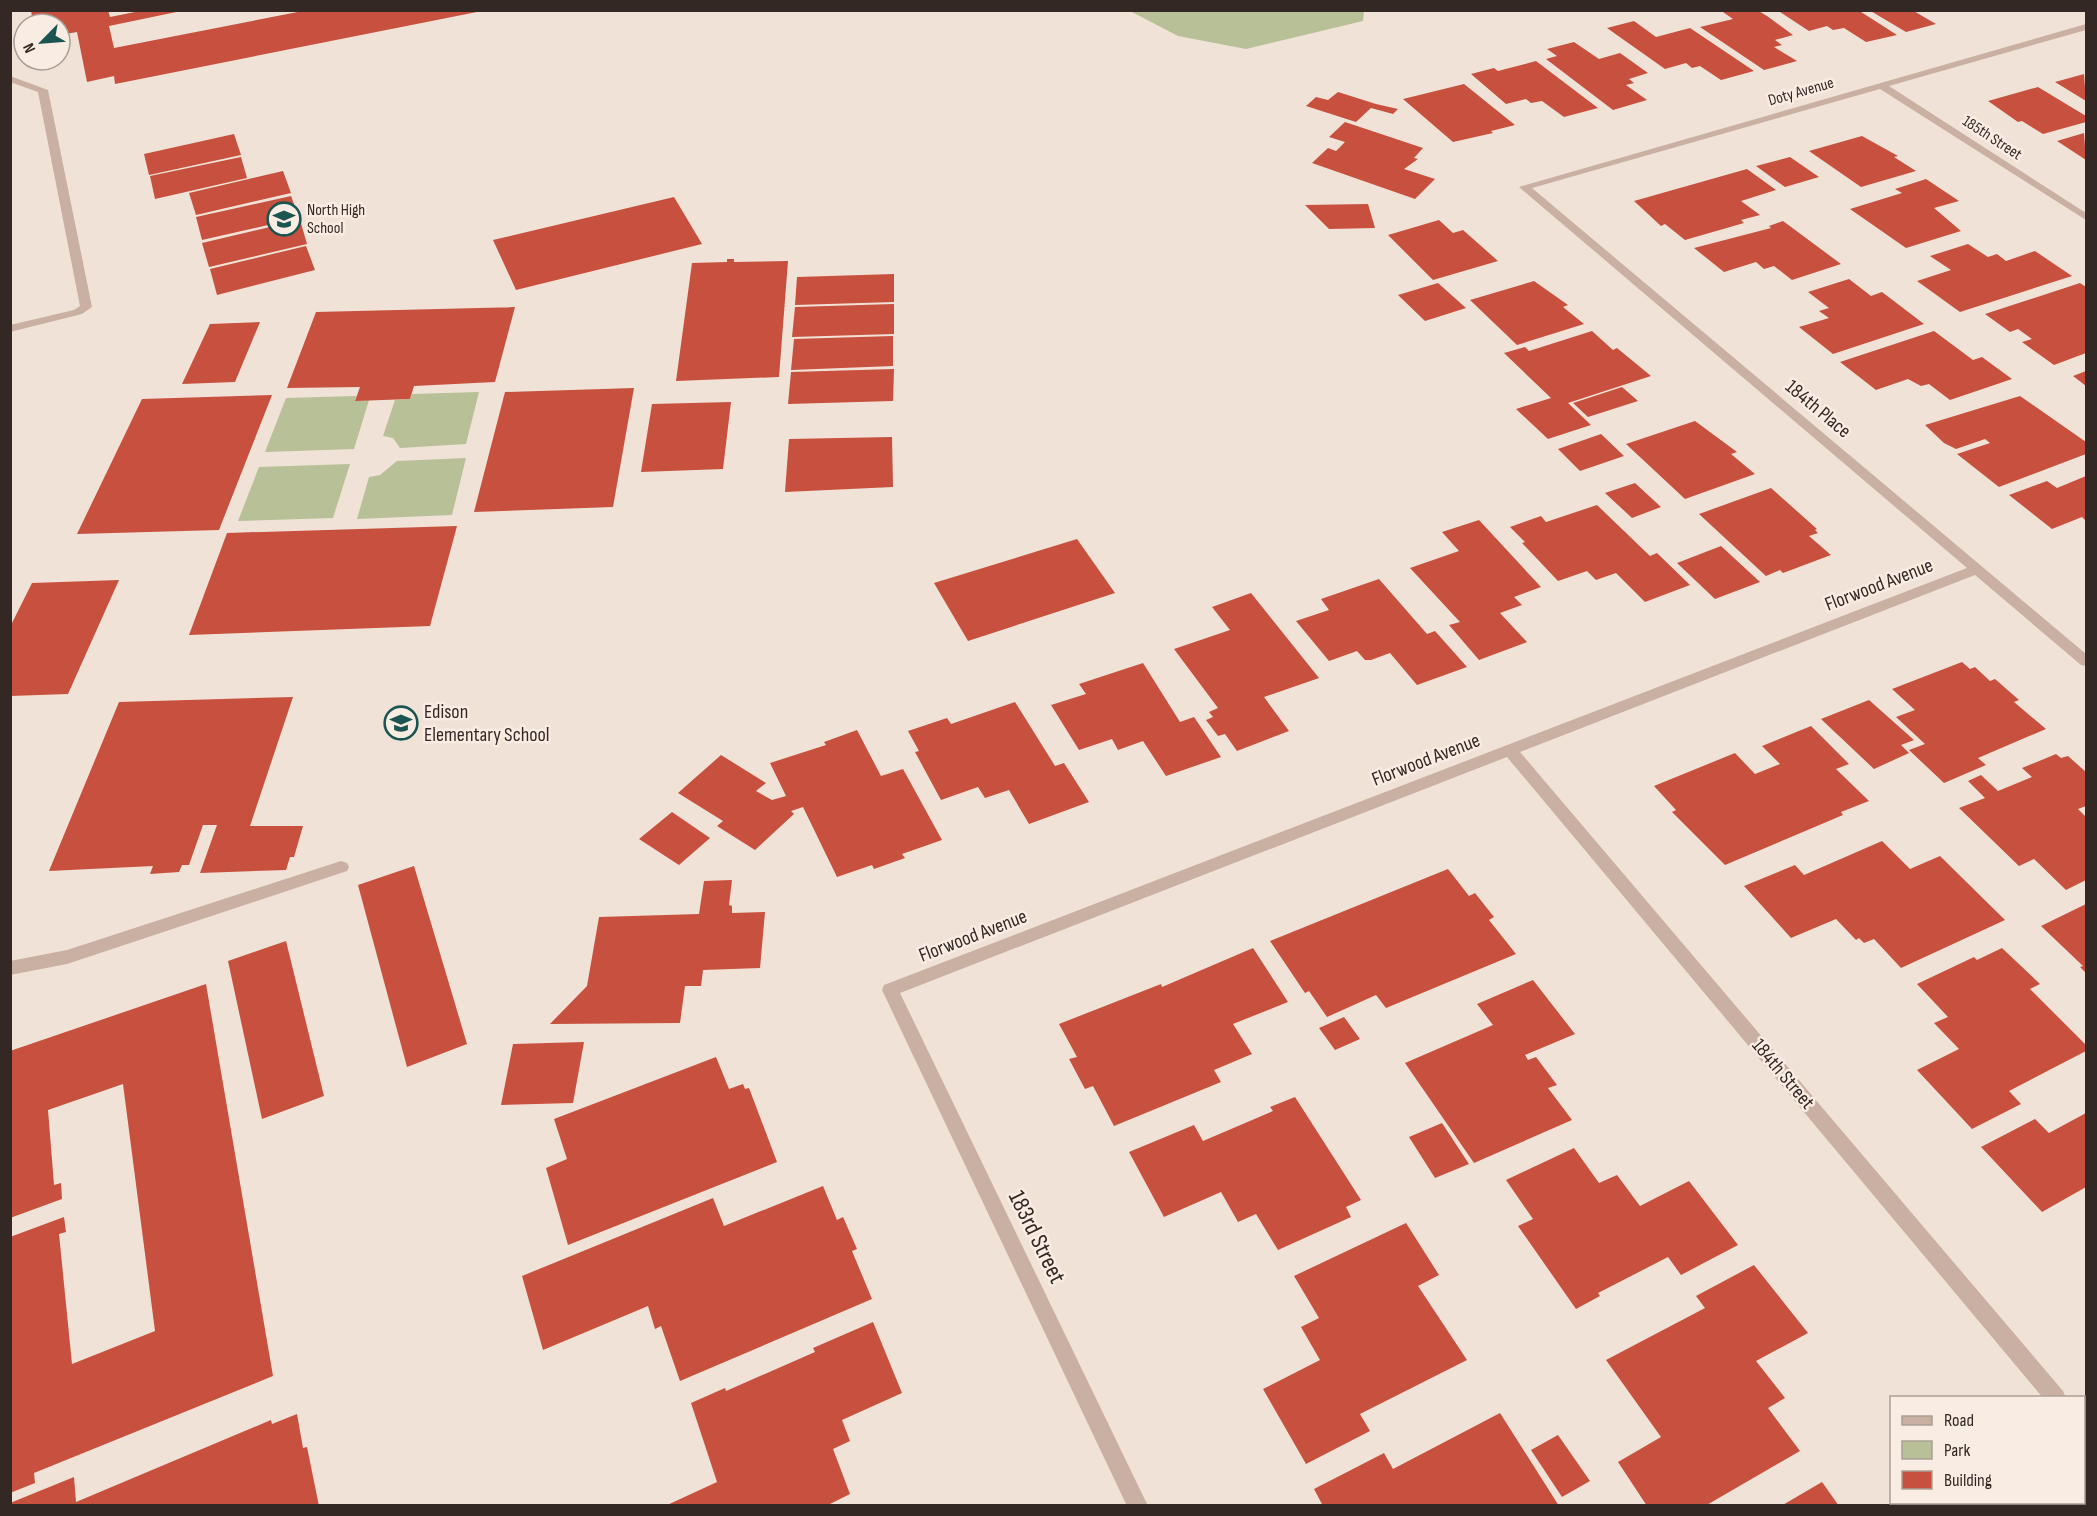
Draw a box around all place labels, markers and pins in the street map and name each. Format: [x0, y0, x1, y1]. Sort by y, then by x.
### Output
school or university icon: North High School [266, 201, 302, 237]
place label: North High School [307, 201, 365, 238]
place label: Edison Elementary School [424, 700, 550, 747]
school or university icon: Edison Elementary School [383, 705, 419, 741]

